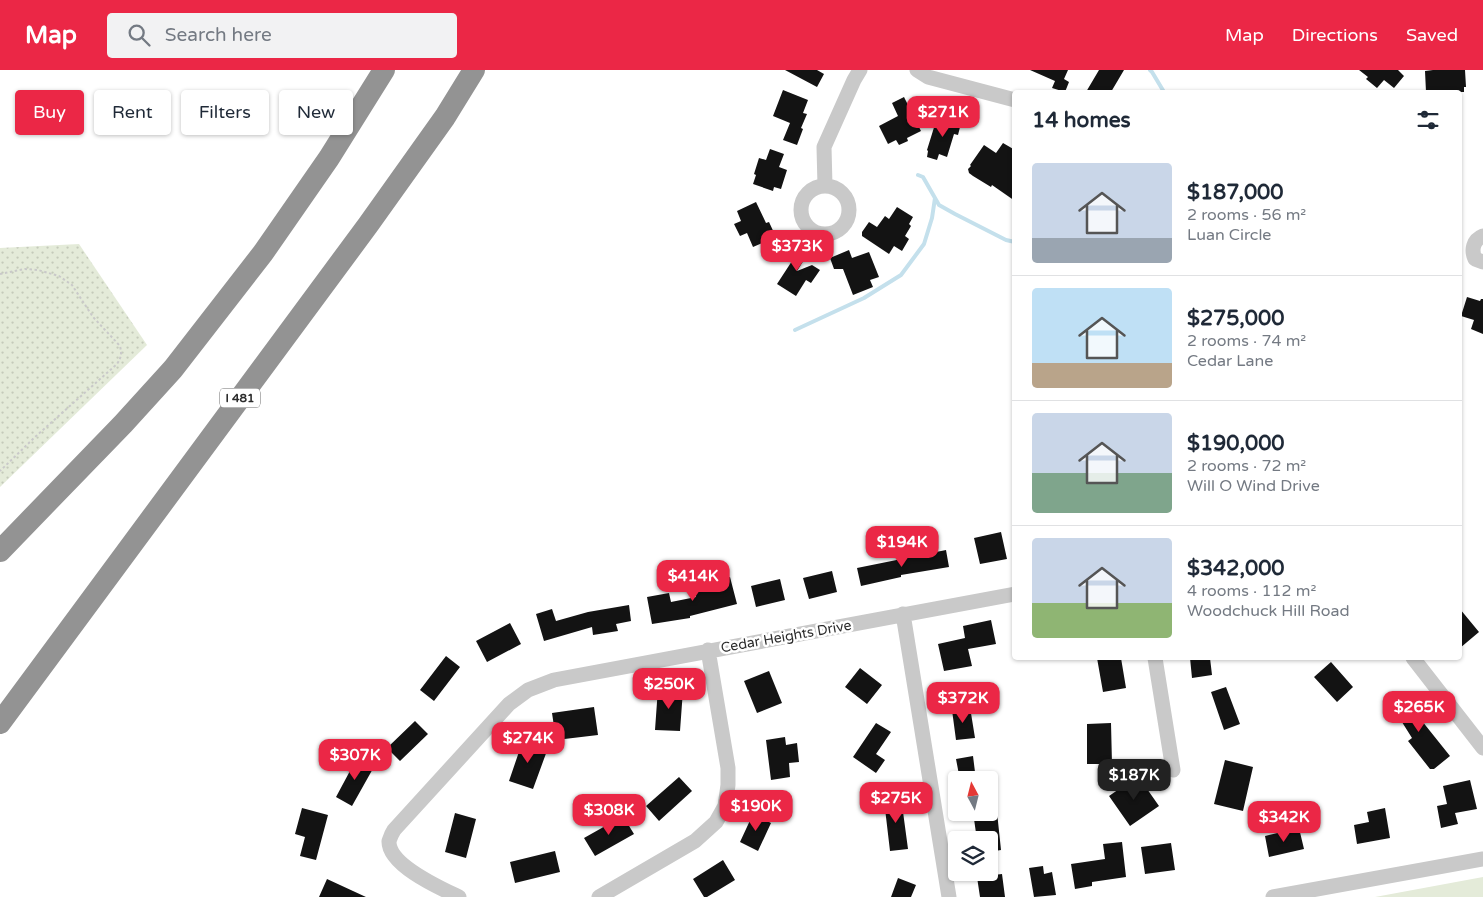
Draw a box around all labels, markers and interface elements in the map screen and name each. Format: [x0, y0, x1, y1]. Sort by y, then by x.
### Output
search box [107, 13, 457, 58]
text: Map [25, 21, 77, 50]
icon: search [125, 21, 153, 49]
text: Search here [165, 24, 272, 46]
text: Map [1225, 24, 1264, 46]
text: Directions [1292, 24, 1378, 46]
text: Saved [1406, 24, 1458, 46]
chip: Buy [15, 90, 84, 135]
chip: Rent [94, 90, 171, 135]
chip: Filters [181, 90, 269, 135]
chip: New [279, 90, 353, 135]
pin: $271K [908, 96, 978, 138]
text: $271K [918, 102, 968, 122]
icon: filters [1414, 106, 1442, 134]
text: 14 homes [1032, 108, 1131, 133]
text: $187,000 [1187, 180, 1283, 205]
icon: home [1072, 183, 1132, 243]
text: 2 rooms · 56 m² [1187, 205, 1306, 225]
text: Luan Circle [1187, 225, 1271, 245]
pin: $373K [762, 230, 832, 272]
text: $373K [772, 236, 822, 256]
text: $275,000 [1187, 306, 1284, 331]
icon: home [1072, 308, 1132, 368]
text: 2 rooms · 74 m² [1187, 331, 1306, 351]
text: Cedar Lane [1187, 351, 1273, 371]
road number: I 481 [220, 388, 260, 408]
text: $190,000 [1187, 431, 1285, 456]
icon: home [1072, 433, 1132, 493]
text: 2 rooms · 72 m² [1187, 456, 1306, 476]
text: Will O Wind Drive [1187, 476, 1320, 496]
pin: $194K [867, 526, 937, 568]
text: $194K [877, 532, 927, 552]
text: $342,000 [1187, 556, 1285, 581]
icon: home [1072, 558, 1132, 618]
pin: $414K [658, 560, 728, 602]
text: $414K [668, 566, 718, 586]
text: 4 rooms · 112 m² [1187, 581, 1316, 601]
text: Woodchuck Hill Road [1187, 601, 1350, 621]
street label: Cedar Heights Drive [719, 617, 853, 656]
pin: $250K [634, 668, 704, 710]
text: $250K [644, 674, 694, 694]
pin: $372K [928, 682, 998, 724]
text: $372K [938, 688, 988, 708]
pin: $265K [1384, 690, 1454, 733]
text: $265K [1394, 697, 1444, 717]
pin: $274K [493, 722, 563, 764]
text: $274K [503, 728, 553, 748]
pin: $307K [320, 738, 390, 781]
text: $307K [330, 745, 380, 765]
pin: $187K [1099, 758, 1169, 801]
text: $187K [1109, 765, 1159, 785]
north arrow [948, 771, 998, 821]
map controls [948, 771, 998, 881]
pin: $275K [861, 782, 931, 824]
text: $275K [871, 788, 921, 808]
pin: $190K [721, 790, 791, 832]
pin: $308K [574, 794, 644, 836]
text: $190K [731, 796, 781, 816]
text: $308K [584, 800, 634, 820]
pin: $342K [1249, 800, 1319, 843]
text: $342K [1259, 807, 1309, 827]
button: layers [948, 831, 998, 881]

